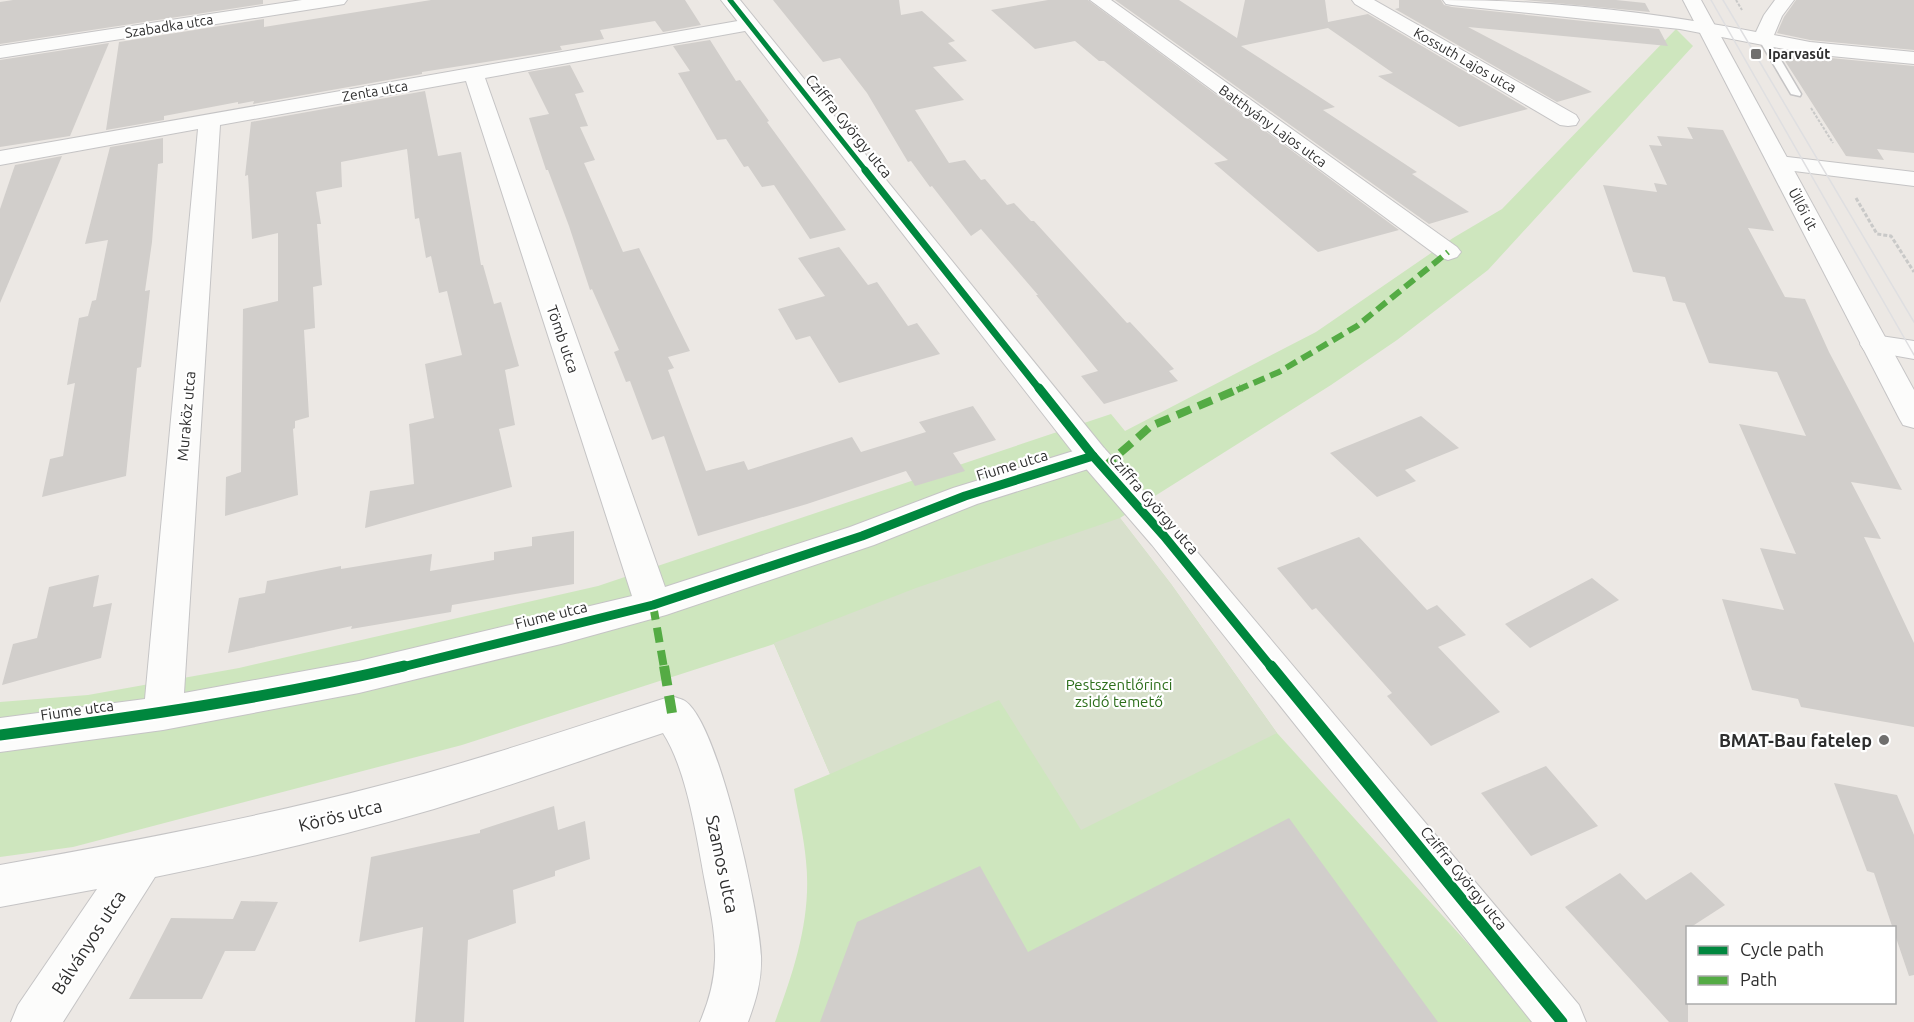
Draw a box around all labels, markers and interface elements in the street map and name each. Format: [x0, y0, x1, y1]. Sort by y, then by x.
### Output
street label: Szabadka utca [124, 11, 214, 41]
street label: Kossuth Lajos utca [1411, 24, 1519, 96]
place label: Iparvasút [1768, 46, 1830, 62]
marker: Iparvasút [1749, 47, 1763, 61]
street label: Cziffra György utca [802, 71, 896, 181]
street label: Zenta utca [341, 77, 409, 105]
street label: Batthyány Lajos utca [1216, 82, 1330, 170]
street label: Üllői út [1785, 185, 1822, 233]
street label: Tömb utca [543, 303, 583, 375]
street label: Muraköz utca [174, 370, 198, 462]
street label: Fiume utca [974, 446, 1050, 484]
street label: Cziffra György utca [1106, 450, 1202, 558]
street label: Fiume utca [513, 598, 589, 632]
park label: Pestszentlőrinci zsidó temető [1066, 676, 1172, 710]
street label: Fiume utca [39, 696, 115, 724]
place label: BMAT-Bau fatelep [1719, 730, 1872, 750]
marker: BMAT-Bau fatelep [1877, 733, 1891, 747]
street label: Körös utca [296, 795, 384, 835]
street label: Szamos utca [703, 813, 743, 915]
street label: Cziffra György utca [1417, 823, 1511, 933]
street label: Bálványos utca [47, 886, 129, 998]
legend [1686, 926, 1896, 1004]
text: Cycle path [1740, 939, 1824, 959]
text: Path [1740, 969, 1777, 989]

